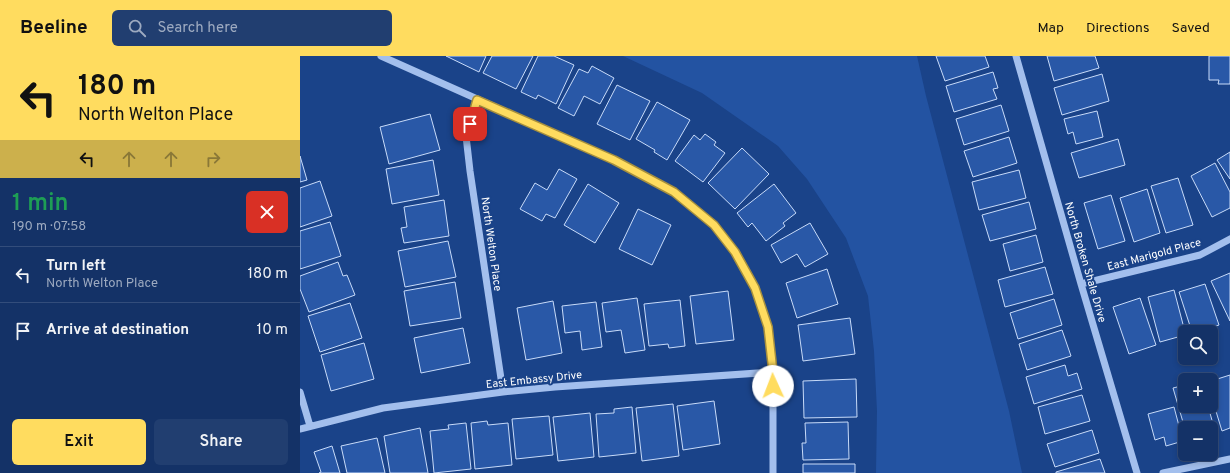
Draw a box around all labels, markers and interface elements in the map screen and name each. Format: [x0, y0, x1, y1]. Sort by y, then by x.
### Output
search box [112, 10, 392, 46]
text: Beeline [20, 16, 88, 40]
icon: search [126, 17, 148, 39]
text: Search here [158, 19, 238, 38]
text: Map [1038, 20, 1064, 37]
text: Directions [1086, 20, 1150, 37]
text: Saved [1172, 20, 1210, 37]
text: 180 m [78, 69, 156, 105]
icon: left [12, 72, 64, 124]
text: North Welton Place [78, 104, 233, 127]
pin [453, 107, 487, 141]
icon: arrive [459, 113, 481, 135]
icon: left [76, 148, 98, 170]
icon: ahead [118, 148, 140, 170]
icon: ahead [160, 148, 182, 170]
icon: right [202, 148, 224, 170]
text: 1 min [12, 189, 69, 219]
button: close [246, 191, 288, 233]
street label: North Welton Place [477, 196, 505, 292]
street label: North Broken Shale Drive [1061, 200, 1109, 324]
text: 190 m · 07:58 [12, 219, 86, 235]
street label: East Marigold Place [1106, 236, 1203, 274]
text: Turn left [46, 257, 106, 276]
icon: left [12, 264, 34, 286]
text: 180 m [248, 265, 288, 284]
text: North Welton Place [46, 276, 158, 292]
icon: arrive [12, 320, 34, 342]
text: Arrive at destination [46, 321, 189, 340]
text: 10 m [257, 321, 288, 340]
map controls [1178, 325, 1218, 461]
button: search [1178, 325, 1218, 365]
position arrow [752, 365, 794, 407]
street label: East Embassy Drive [485, 368, 583, 392]
button: + [1178, 373, 1218, 413]
button: Exit [12, 419, 146, 465]
button: Share [154, 419, 288, 465]
button: − [1178, 421, 1218, 461]

